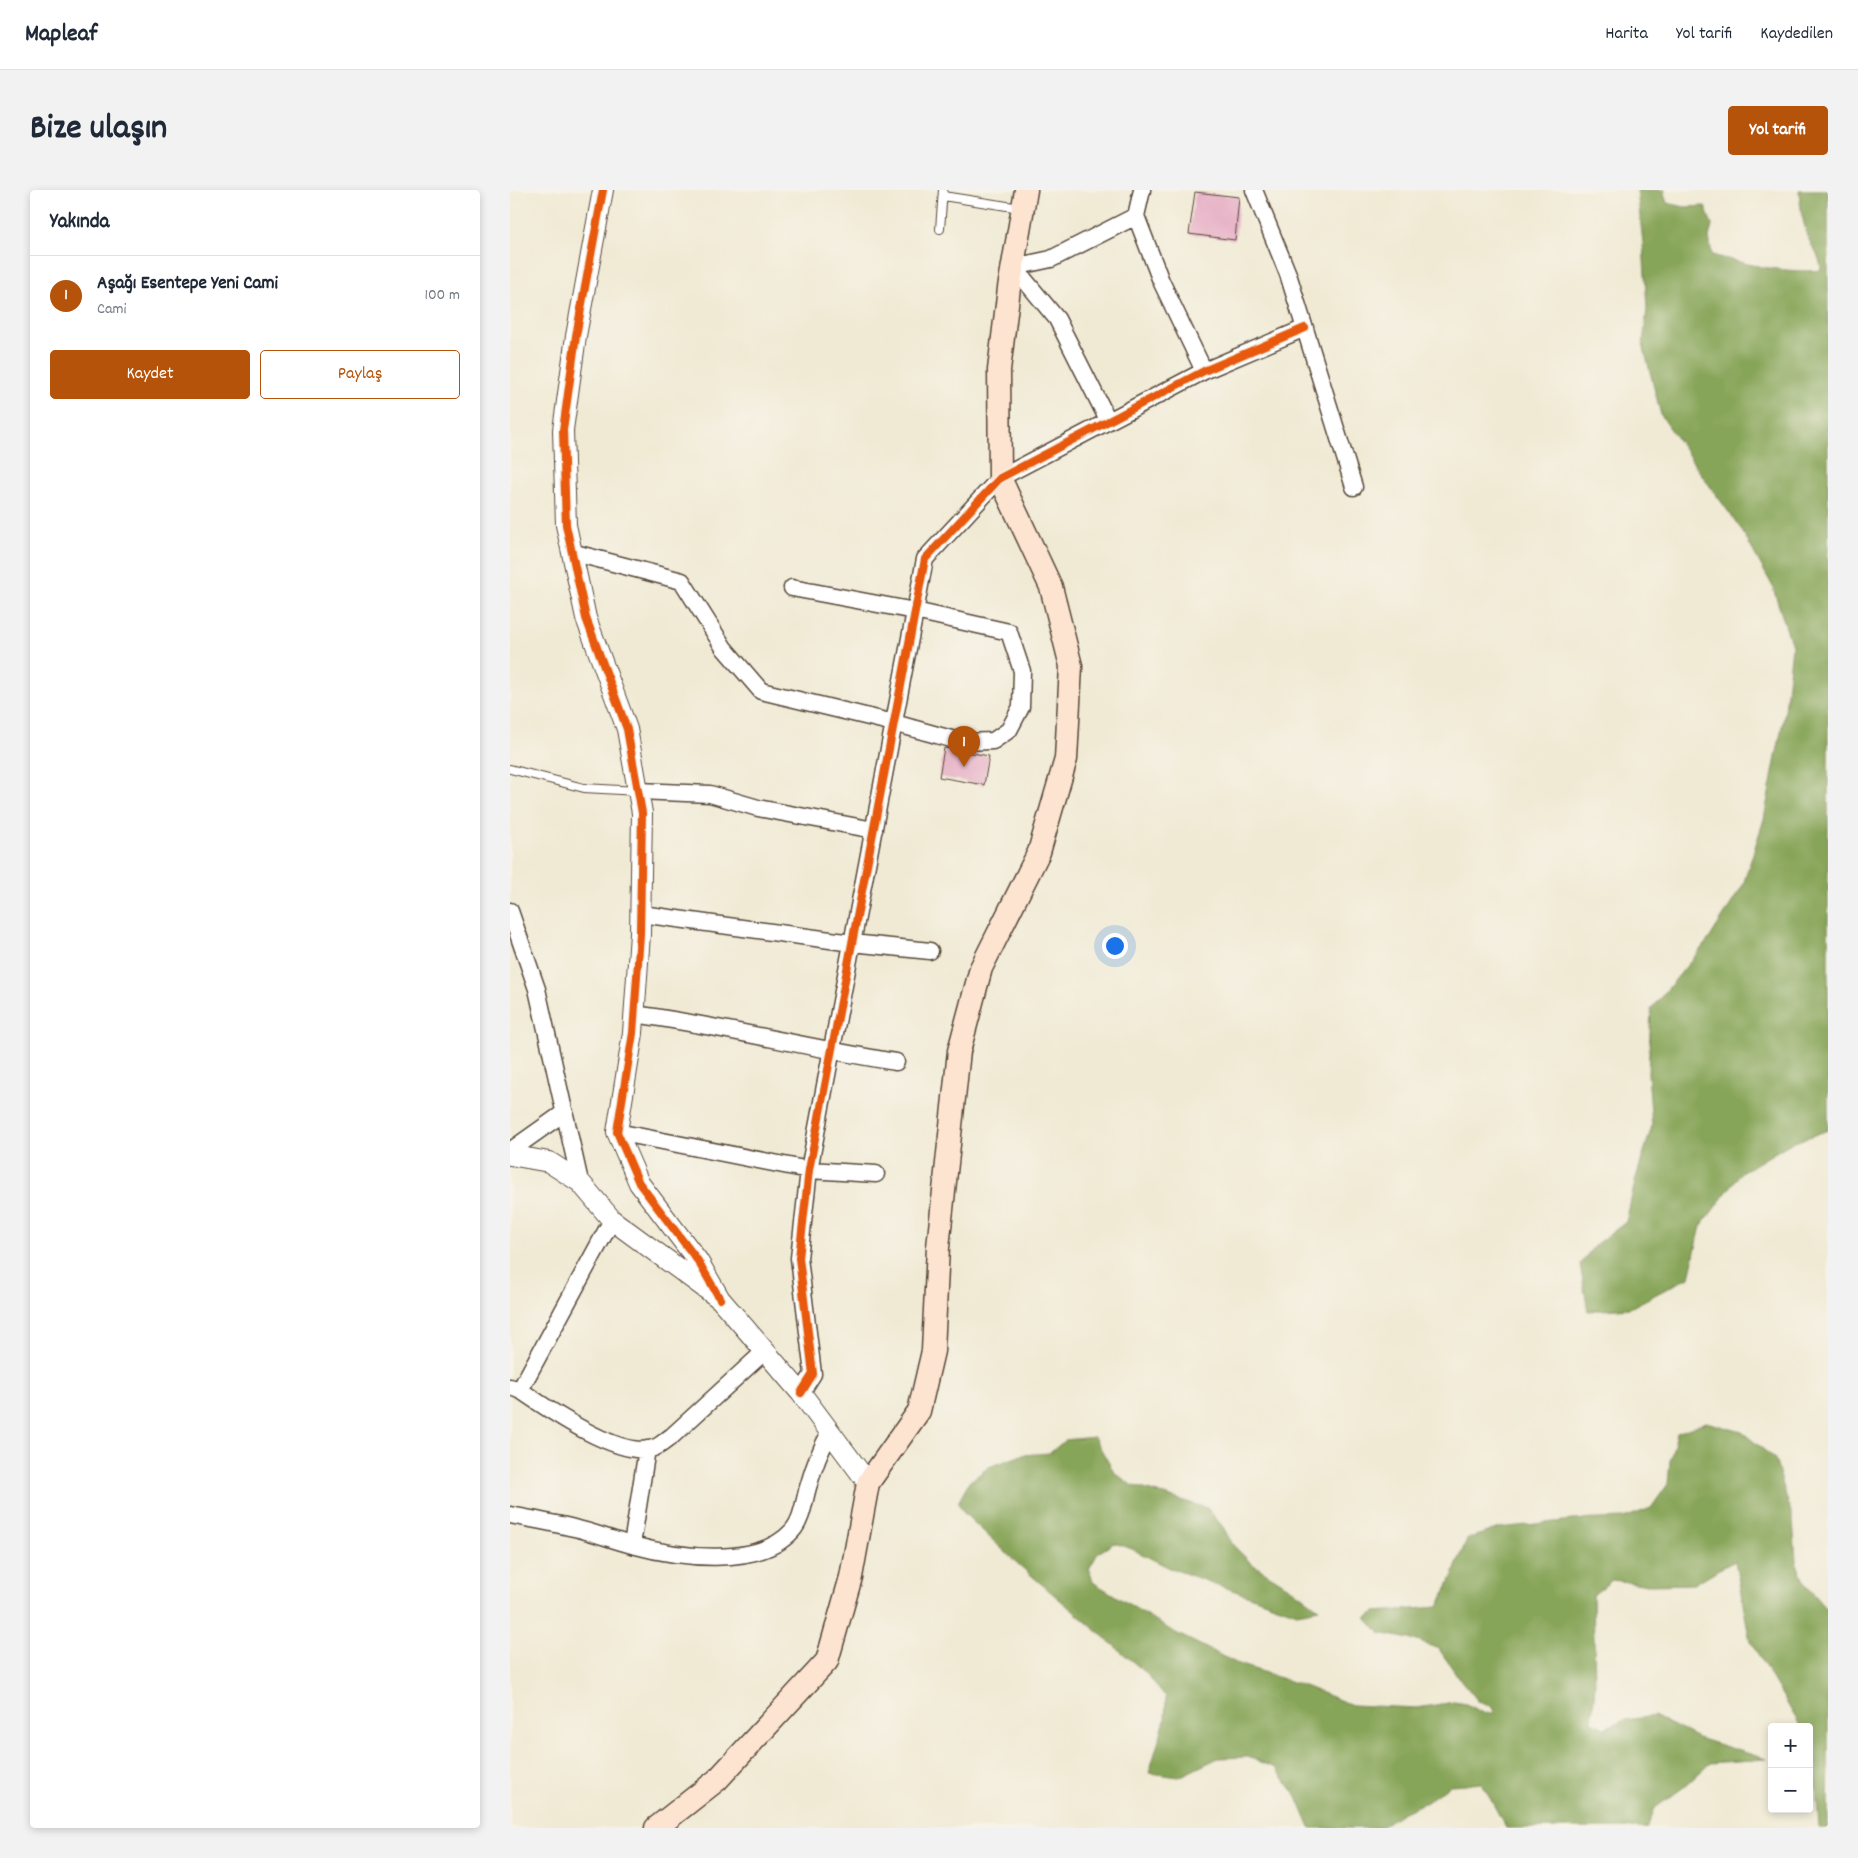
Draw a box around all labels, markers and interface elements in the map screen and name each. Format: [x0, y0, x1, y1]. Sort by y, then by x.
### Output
text: Mapleaf [25, 18, 97, 52]
text: Harita [1605, 22, 1648, 47]
text: Yol tarifi [1676, 22, 1732, 47]
text: Kaydedilen [1760, 22, 1833, 47]
text: Bize ulaşın [30, 105, 167, 155]
button: Yol tarifi [1728, 106, 1828, 155]
text: Yakında [50, 208, 109, 238]
text: Aşağı Esentepe Yeni Cami [97, 271, 278, 298]
text: 1 [64, 284, 68, 307]
text: 100 m [424, 284, 460, 307]
text: Cami [97, 298, 126, 321]
button: Kaydet [50, 350, 250, 399]
button: Paylaş [260, 350, 460, 399]
pin: 1 [948, 726, 980, 767]
your location [1102, 933, 1128, 959]
map controls [1768, 1723, 1813, 1813]
button: + [1768, 1723, 1813, 1768]
button: − [1768, 1768, 1813, 1813]

